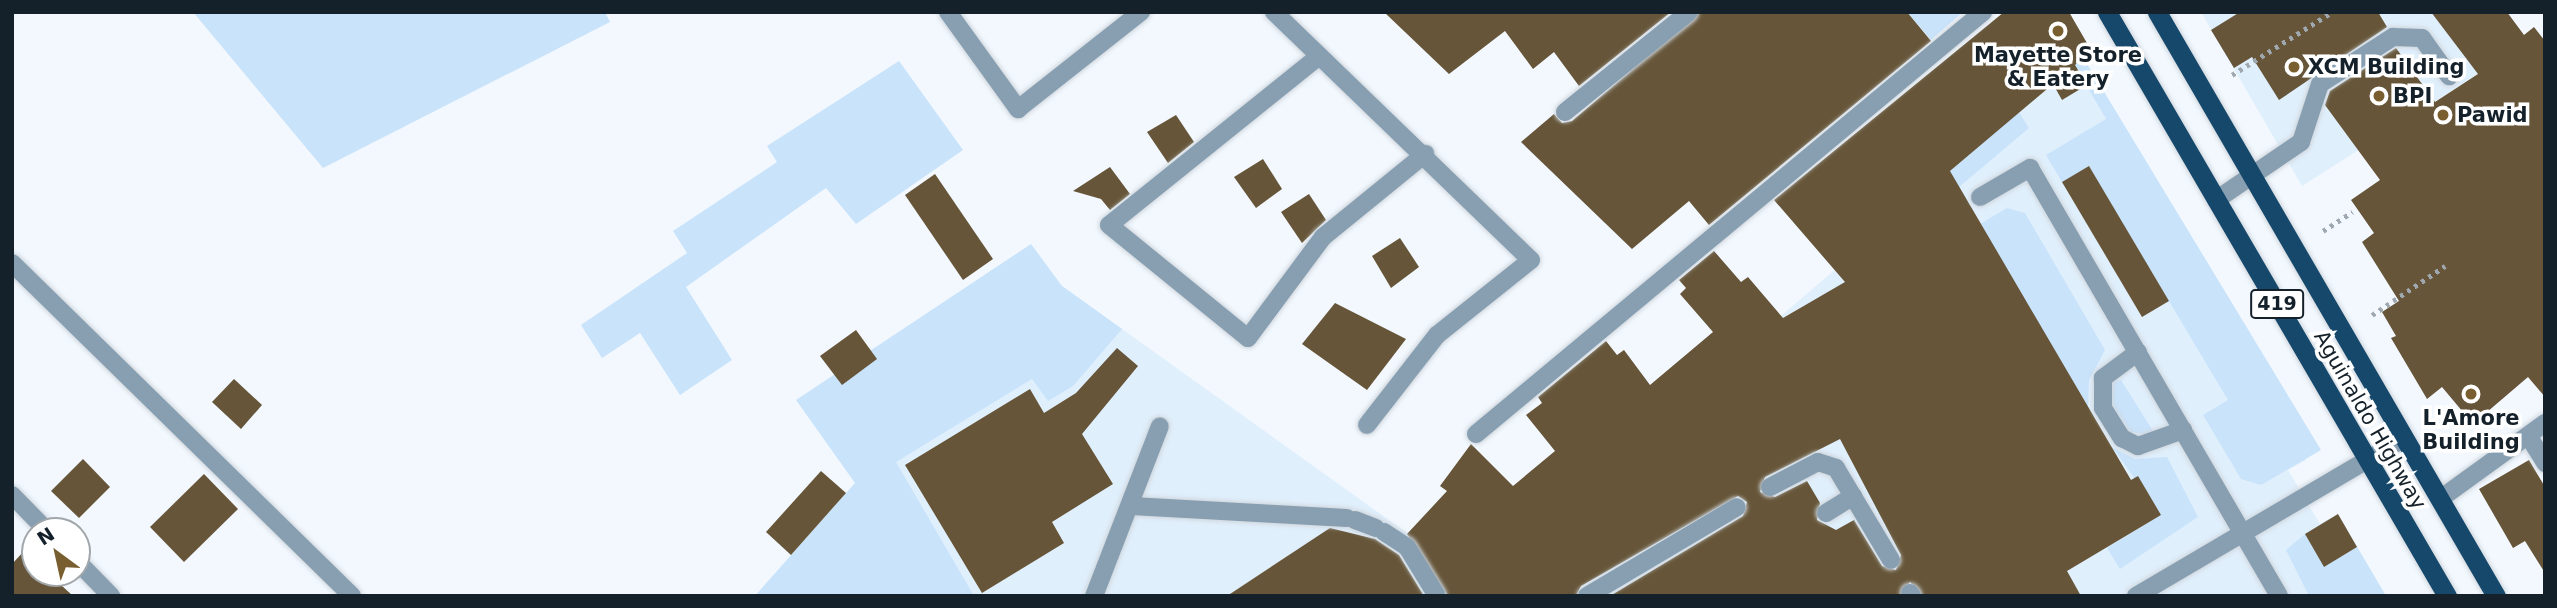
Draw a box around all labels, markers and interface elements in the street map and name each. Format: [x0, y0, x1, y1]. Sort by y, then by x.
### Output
marker: Mayette Store & Eatery [2050, 23, 2066, 39]
place label: Mayette Store & Eatery [1974, 42, 2142, 92]
place label: XCM Building [2308, 54, 2465, 80]
marker: XCM Building [2286, 59, 2302, 75]
place label: BPI [2393, 83, 2432, 109]
marker: BPI [2371, 88, 2387, 104]
place label: Pawid [2457, 102, 2528, 128]
marker: Pawid [2435, 107, 2451, 123]
road number: 419 [2249, 288, 2305, 320]
street label: Aguinaldo Highway [2308, 326, 2432, 514]
marker: L'Amore Building [2463, 386, 2479, 402]
place label: L'Amore Building [2422, 405, 2520, 455]
north arrow [21, 517, 91, 587]
text: N [33, 523, 58, 550]

